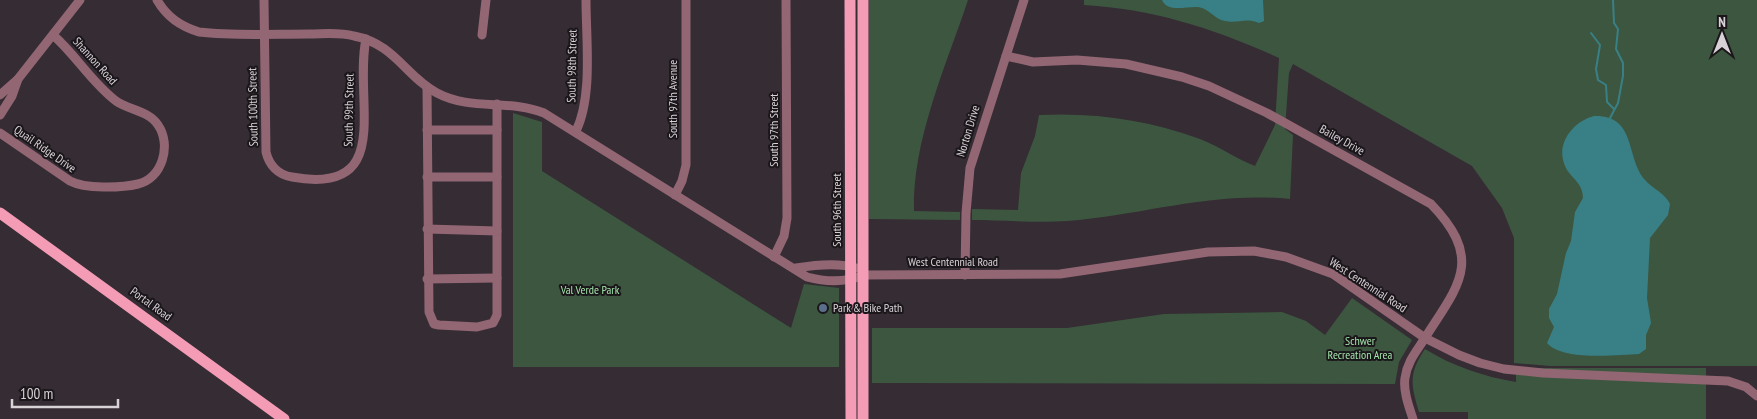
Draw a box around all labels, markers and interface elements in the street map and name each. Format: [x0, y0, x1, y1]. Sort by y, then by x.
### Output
north arrow [1697, 10, 1747, 60]
text: N [1718, 13, 1726, 31]
street label: South 98th Street [563, 28, 580, 103]
street label: Shannon Road [70, 34, 121, 88]
street label: South 97th Avenue [665, 60, 680, 138]
street label: South 100th Street [244, 67, 261, 147]
street label: South 99th Street [340, 72, 357, 147]
street label: South 97th Street [766, 93, 781, 167]
street label: Norton Drive [953, 103, 982, 159]
street label: Bailey Drive [1317, 121, 1367, 158]
street label: Quail Ridge Drive [11, 122, 79, 176]
street label: South 96th Street [829, 173, 844, 247]
street label: West Centennial Road [908, 254, 998, 269]
street label: West Centennial Road [1327, 254, 1410, 315]
park label: Val Verde Park [560, 282, 620, 297]
street label: Portal Road [128, 283, 175, 324]
place label: Park & Bike Path [833, 300, 902, 315]
marker: Park & Bike Path [817, 302, 829, 314]
park label: Schwer Recreation Area [1328, 333, 1393, 362]
scale bar [12, 376, 119, 408]
text: 100 m [20, 384, 53, 403]

